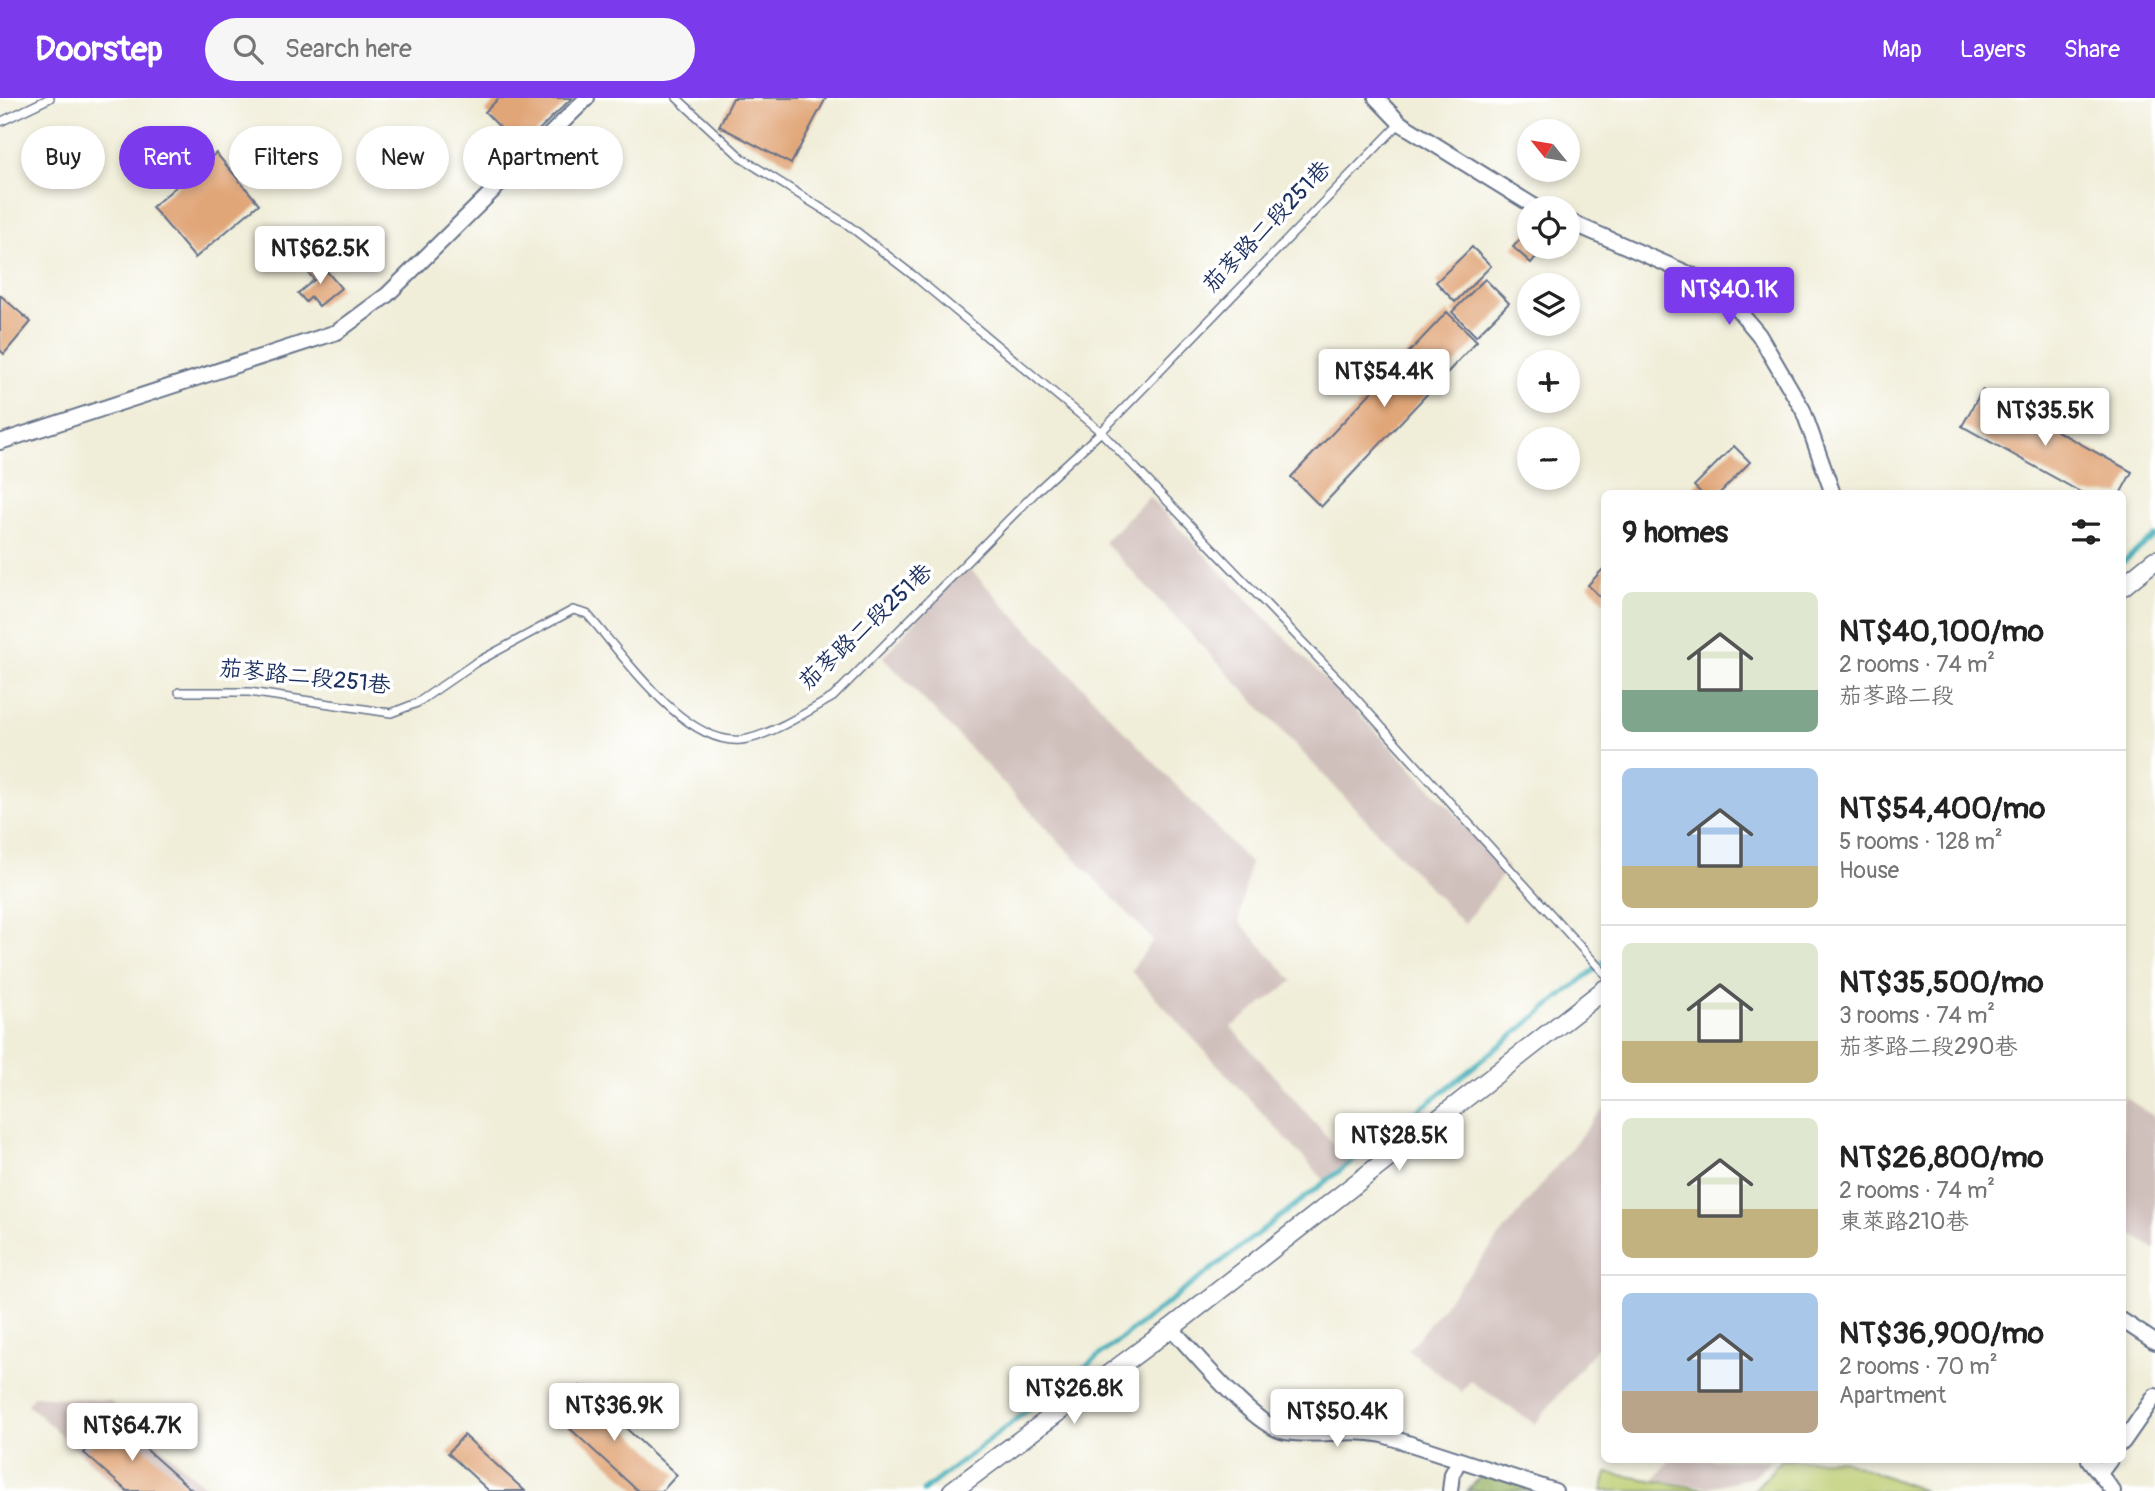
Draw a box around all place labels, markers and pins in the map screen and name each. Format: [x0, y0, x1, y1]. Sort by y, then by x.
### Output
pin: NT$62.5K [248, 226, 392, 286]
pin: NT$40.1K [1657, 268, 1801, 327]
pin: NT$54.4K [1312, 350, 1456, 409]
pin: NT$35.5K [1973, 388, 2117, 448]
pin: NT$28.5K [1327, 1114, 1471, 1173]
pin: NT$26.8K [1002, 1366, 1146, 1426]
pin: NT$36.9K [542, 1384, 686, 1443]
pin: NT$50.4K [1265, 1390, 1409, 1449]
pin: NT$64.7K [60, 1404, 204, 1463]

